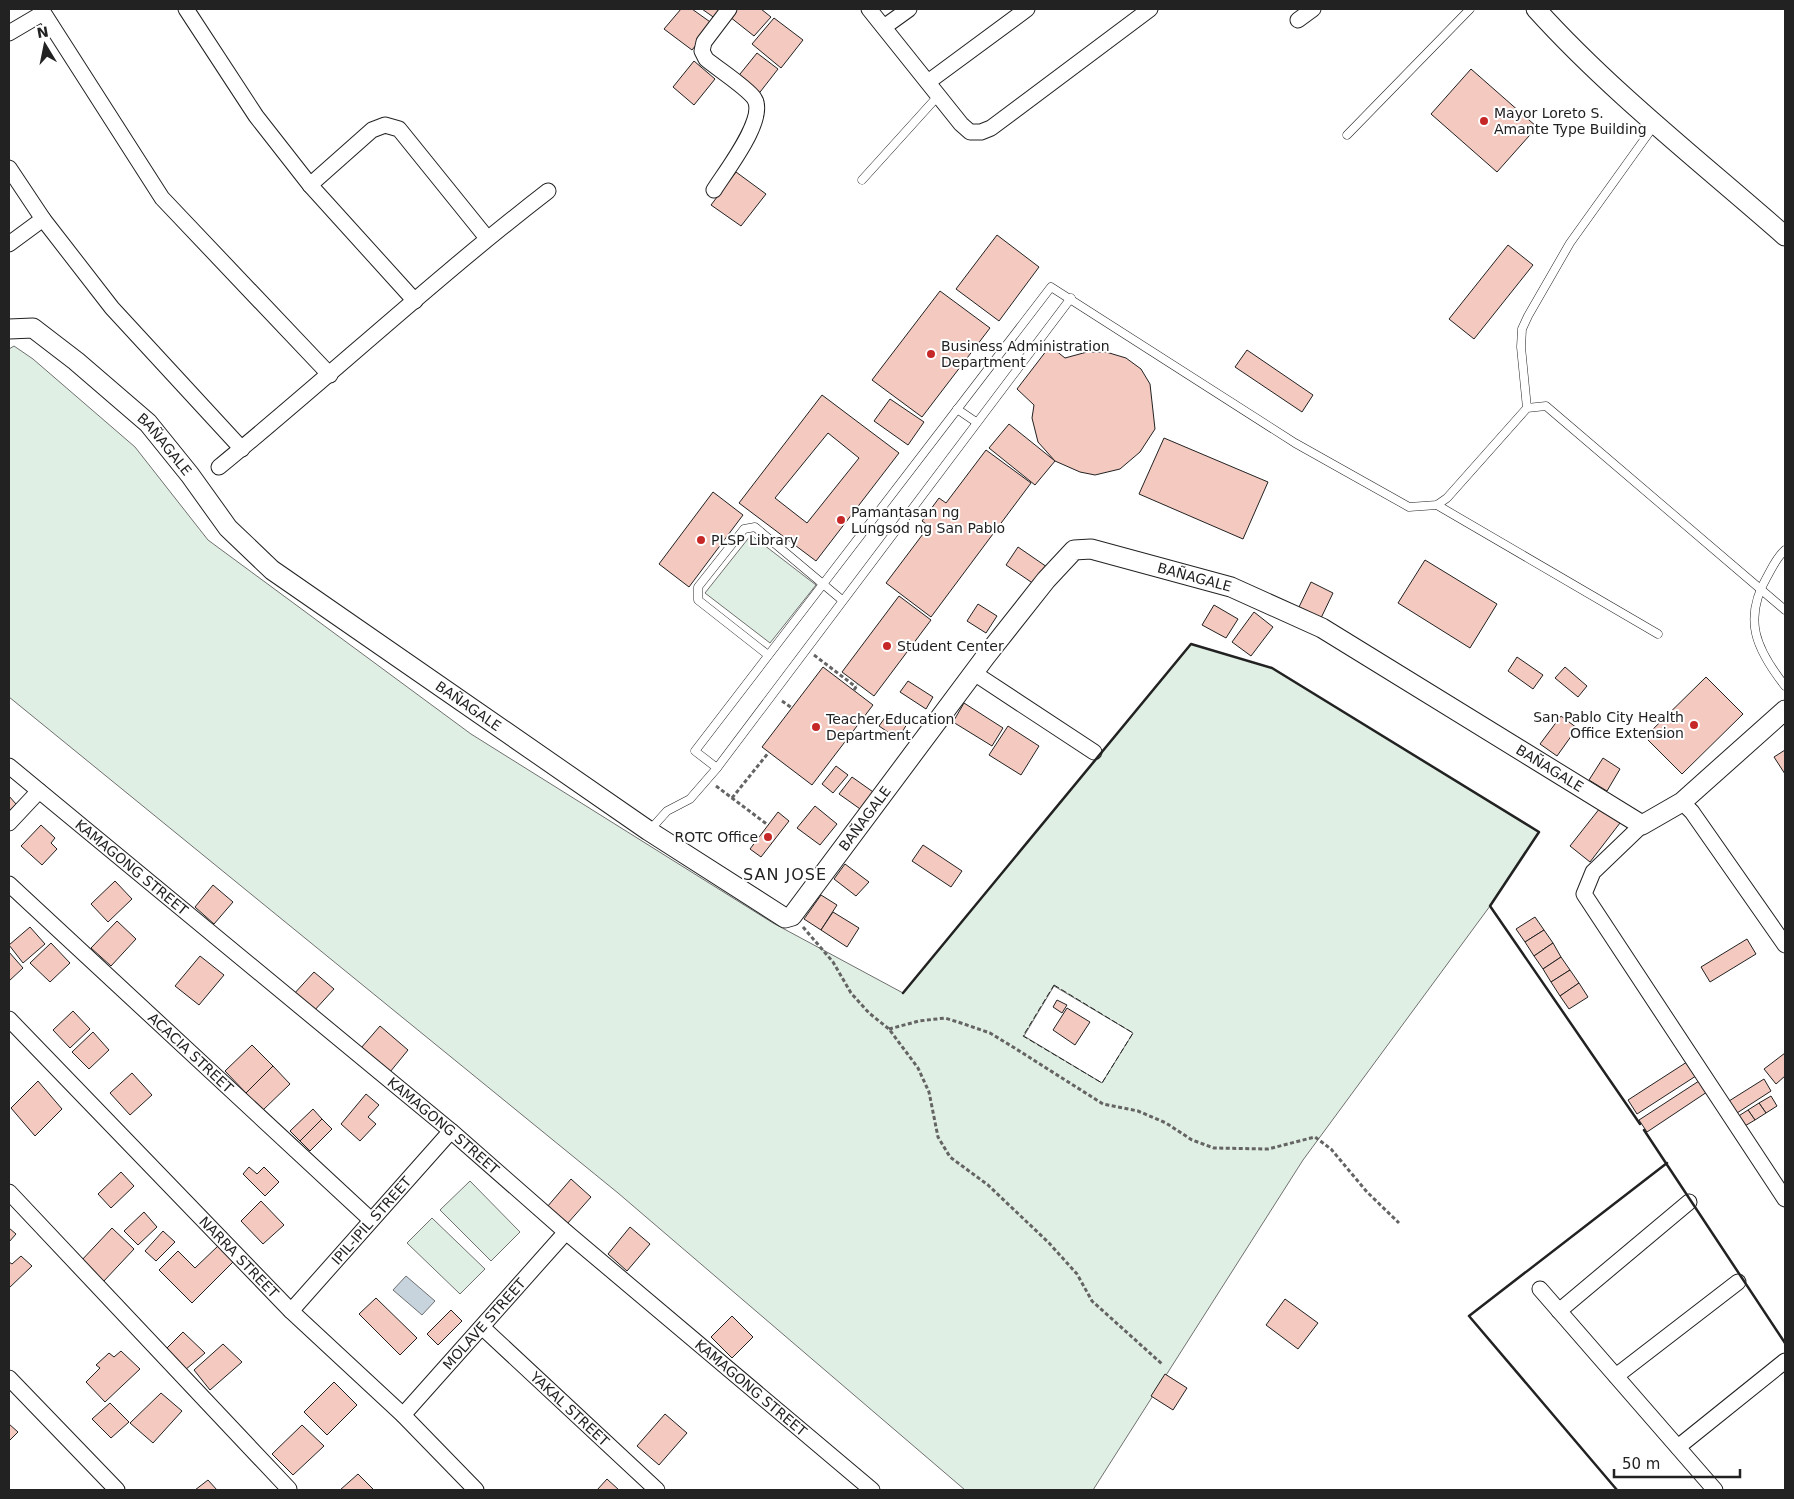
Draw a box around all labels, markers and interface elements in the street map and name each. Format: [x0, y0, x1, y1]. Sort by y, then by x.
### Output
north arrow [20, 20, 70, 70]
text: N [36, 23, 50, 41]
place label: Mayor Loreto S. Amante Type Building [1494, 105, 1647, 137]
marker: Mayor Loreto S. Amante Type Building [1478, 115, 1490, 127]
place label: Business Administration Department [941, 338, 1110, 370]
marker: Business Administration Department [925, 348, 937, 360]
street label: BAÑAGALE [134, 410, 195, 478]
place label: Pamantasan ng Lungsod ng San Pablo [851, 504, 1005, 536]
marker: Pamantasan ng Lungsod ng San Pablo [835, 514, 847, 526]
place label: PLSP Library [711, 532, 798, 548]
marker: PLSP Library [695, 534, 707, 546]
street label: BAÑAGALE [1156, 559, 1233, 595]
place label: Student Center [897, 638, 1004, 654]
marker: Student Center [881, 640, 893, 652]
street label: BAÑAGALE [433, 678, 504, 734]
place label: San Pablo City Health Office Extension [1533, 709, 1684, 741]
place label: Teacher Education Department [825, 711, 954, 743]
marker: San Pablo City Health Office Extension [1688, 719, 1700, 731]
marker: Teacher Education Department [810, 721, 822, 733]
street label: BAÑAGALE [1513, 741, 1586, 795]
street label: BAÑAGALE [836, 783, 894, 854]
street label: KAMAGONG STREET [72, 816, 191, 919]
place label: ROTC Office [674, 829, 758, 845]
marker: ROTC Office [762, 831, 774, 843]
district label: SAN JOSE [743, 865, 827, 884]
street label: ACACIA STREET [145, 1009, 237, 1096]
street label: KAMAGONG STREET [384, 1074, 503, 1178]
street label: IPIL-IPIL STREET [328, 1173, 415, 1268]
street label: NARRA STREET [196, 1213, 282, 1301]
street label: MOLAVE STREET [439, 1275, 529, 1373]
street label: KAMAGONG STREET [692, 1336, 810, 1440]
street label: YAKAL STREET [527, 1368, 613, 1449]
scale bar [1614, 1446, 1740, 1478]
text: 50 m [1622, 1455, 1660, 1473]

